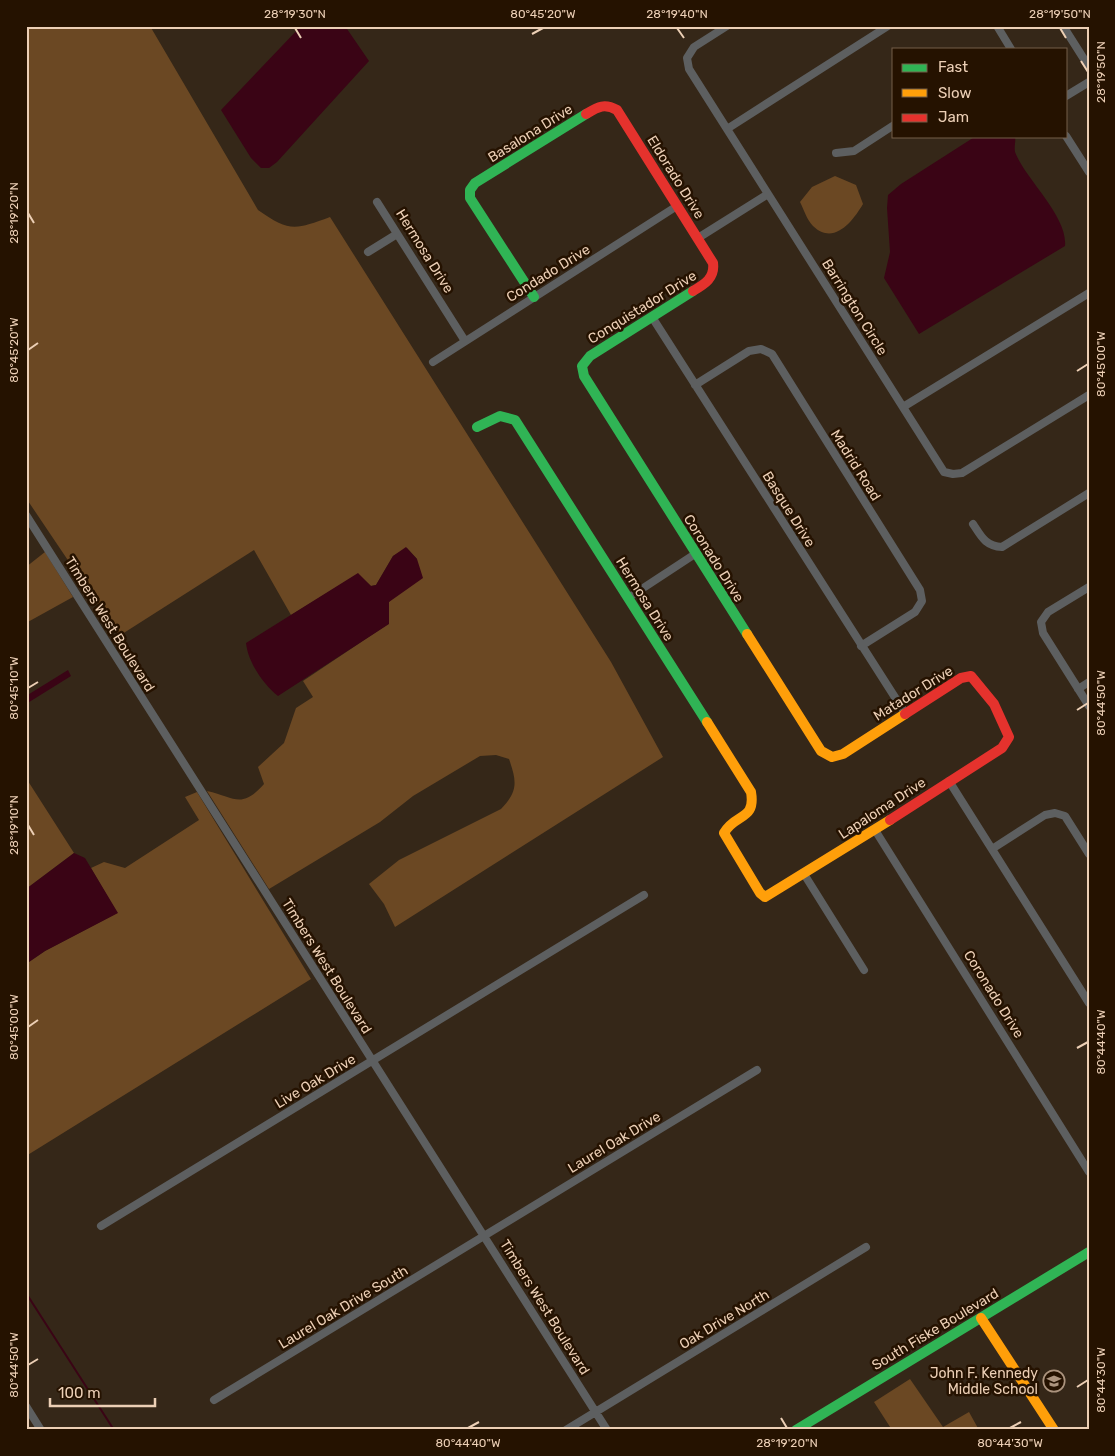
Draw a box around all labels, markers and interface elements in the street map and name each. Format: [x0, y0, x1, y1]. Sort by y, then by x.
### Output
text: 28°19'30"N [264, 7, 326, 21]
text: 80°45'20"W [510, 7, 576, 21]
text: 28°19'40"N [646, 7, 708, 21]
text: 28°19'50"N [1029, 7, 1091, 21]
text: 28°19'50"N [1094, 41, 1108, 103]
legend [892, 48, 1068, 138]
text: Fast [938, 58, 968, 76]
text: Slow [938, 84, 971, 102]
street label: Basalona Drive [485, 101, 576, 166]
text: Jam [938, 108, 969, 126]
street label: Eldorado Drive [643, 133, 708, 222]
text: 28°19'20"N [7, 182, 21, 244]
street label: Hermosa Drive [392, 206, 457, 296]
street label: Condado Drive [503, 241, 593, 306]
street label: Barrington Circle [818, 256, 891, 359]
street label: Conquistador Drive [585, 267, 700, 348]
text: 80°45'20"W [7, 317, 21, 383]
text: 80°45'00"W [1094, 331, 1108, 397]
street label: Madrid Road [827, 426, 884, 504]
street label: Basque Drive [759, 468, 819, 550]
street label: Coronado Drive [680, 511, 747, 605]
street label: Timbers West Boulevard [61, 554, 158, 695]
street label: Hermosa Drive [612, 554, 677, 644]
text: 80°45'10"W [7, 656, 21, 720]
street label: Matador Drive [870, 662, 956, 725]
text: 80°44'50"W [1094, 670, 1108, 736]
street label: Lapaloma Drive [836, 774, 929, 843]
text: 28°19'10"N [7, 795, 21, 855]
street label: Timbers West Boulevard [278, 896, 375, 1037]
street label: Coronado Drive [960, 947, 1027, 1041]
text: 80°45'00"W [7, 994, 21, 1060]
text: 80°44'40"W [1094, 1009, 1108, 1075]
street label: Live Oak Drive [272, 1051, 359, 1112]
street label: Laurel Oak Drive [565, 1108, 664, 1177]
street label: Timbers West Boulevard [496, 1237, 593, 1378]
street label: Laurel Oak Drive South [275, 1262, 411, 1353]
street label: South Fiske Boulevard [869, 1285, 1002, 1374]
street label: Oak Drive North [676, 1286, 772, 1353]
text: 80°44'50"W [7, 1332, 21, 1398]
text: 80°44'30"W [1094, 1347, 1108, 1413]
place label: John F. Kennedy Middle School [930, 1365, 1038, 1398]
school or university icon: John F. Kennedy Middle School [1042, 1369, 1066, 1393]
scale bar [50, 1376, 155, 1408]
text: 100 m [58, 1384, 100, 1402]
text: 80°44'40"W [435, 1436, 501, 1450]
text: 28°19'20"N [756, 1436, 818, 1450]
text: 80°44'30"W [977, 1436, 1043, 1450]

